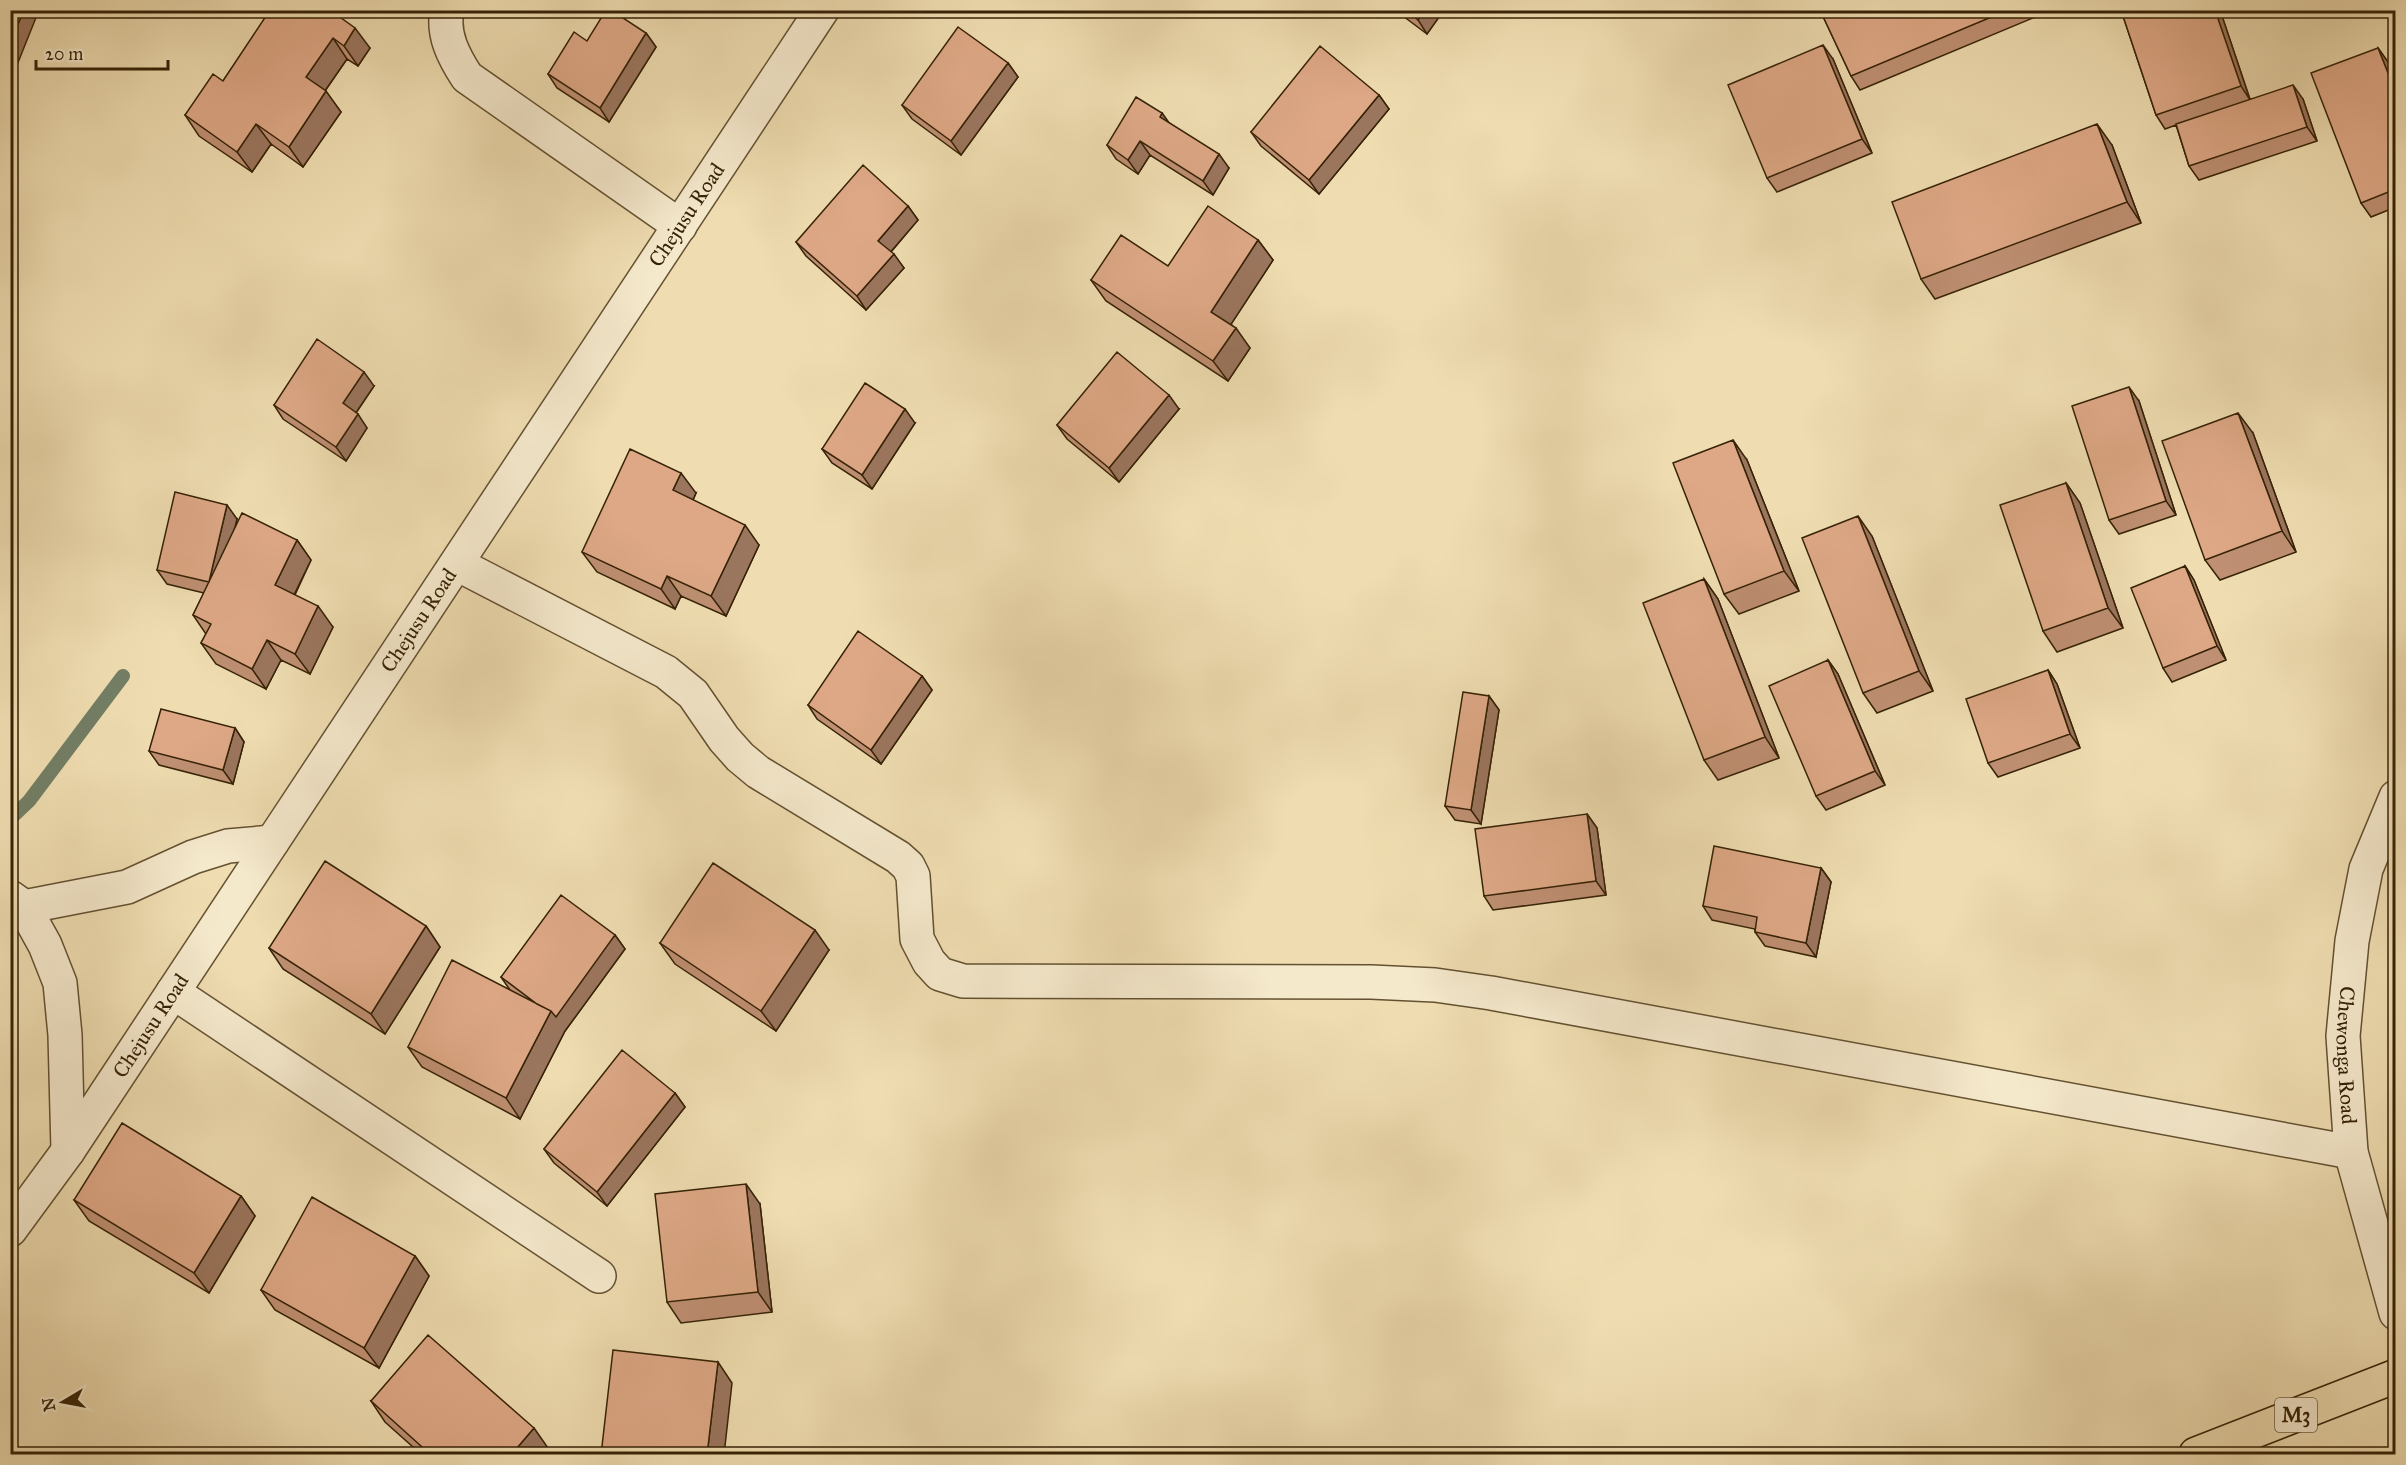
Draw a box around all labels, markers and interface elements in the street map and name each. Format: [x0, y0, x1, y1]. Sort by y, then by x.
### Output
scale bar [36, 33, 168, 71]
text: 20 m [45, 43, 83, 65]
street label: Chejusu Road [643, 158, 731, 272]
street label: Chejusu Road [375, 563, 463, 677]
street label: Chejusu Road [107, 969, 195, 1083]
street label: Chewonga Road [2330, 985, 2362, 1126]
north arrow [33, 1372, 93, 1432]
text: N [38, 1396, 59, 1413]
road number: M3 [2275, 1398, 2317, 1432]

